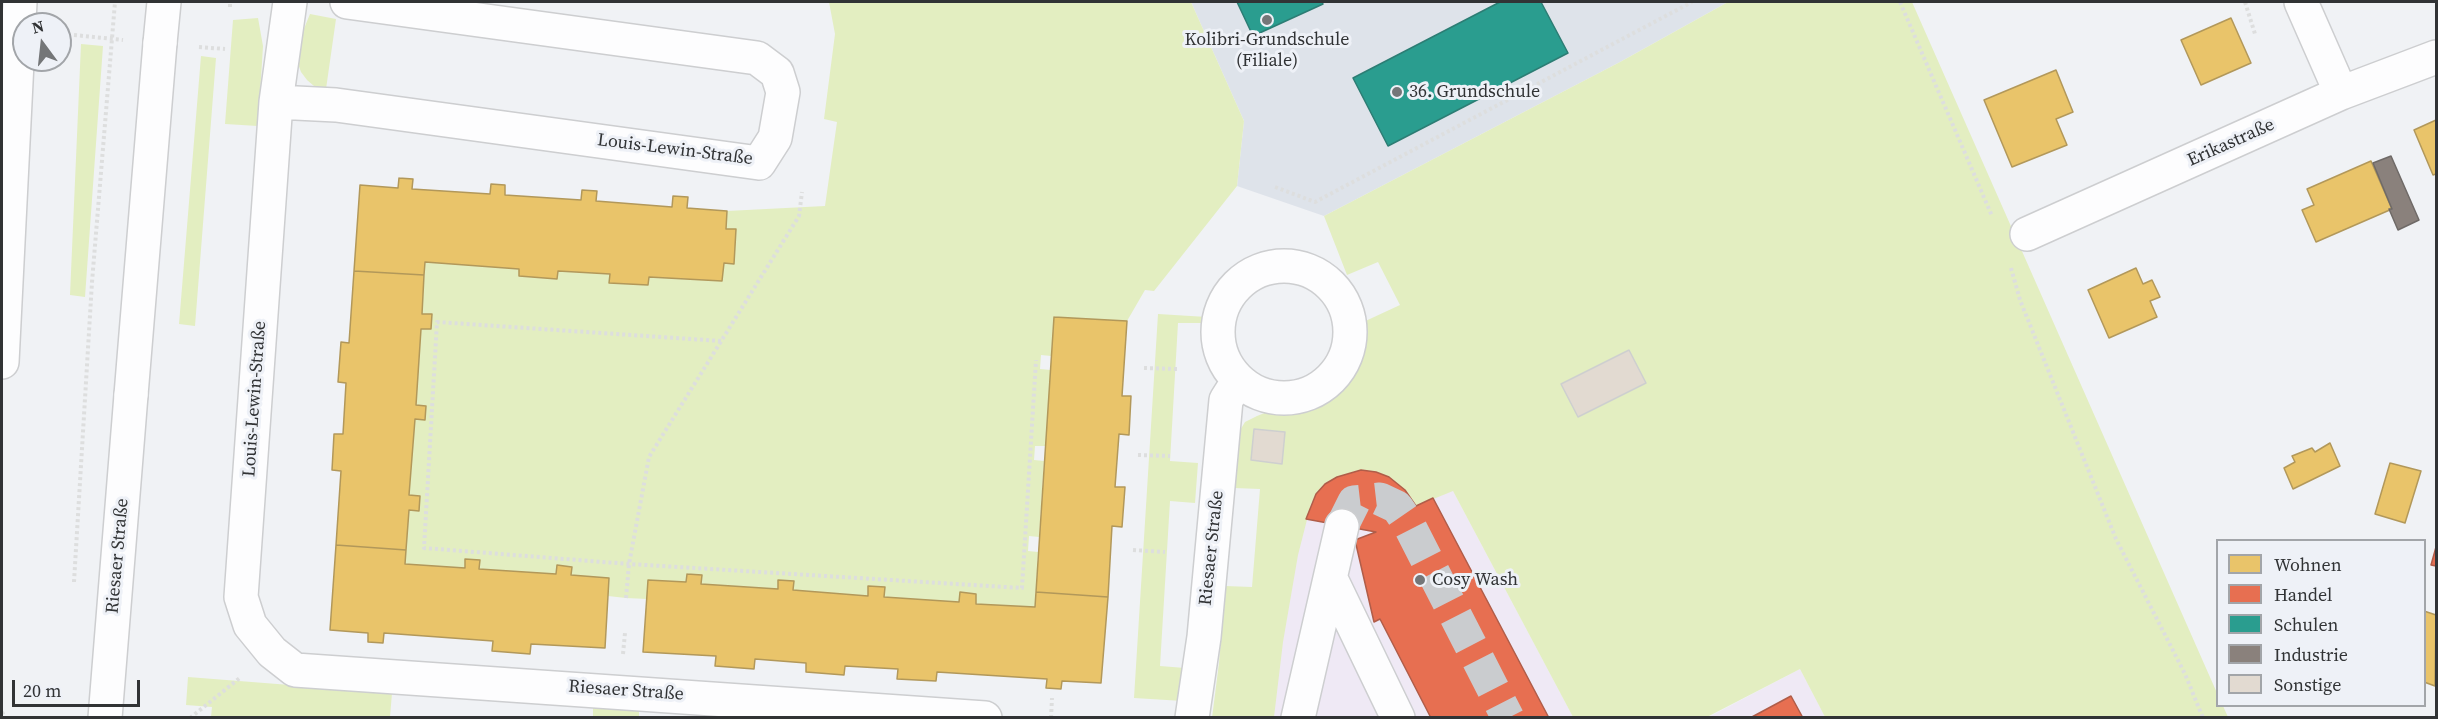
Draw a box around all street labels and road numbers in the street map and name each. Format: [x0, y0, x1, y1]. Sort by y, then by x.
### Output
street label: Erikastraße [2184, 114, 2278, 172]
street label: Louis-Lewin-Straße [596, 130, 754, 170]
street label: Louis-Lewin-Straße [239, 320, 271, 478]
street label: Riesaer Straße [1195, 489, 1229, 607]
street label: Riesaer Straße [102, 498, 134, 614]
street label: Riesaer Straße [568, 676, 684, 706]

